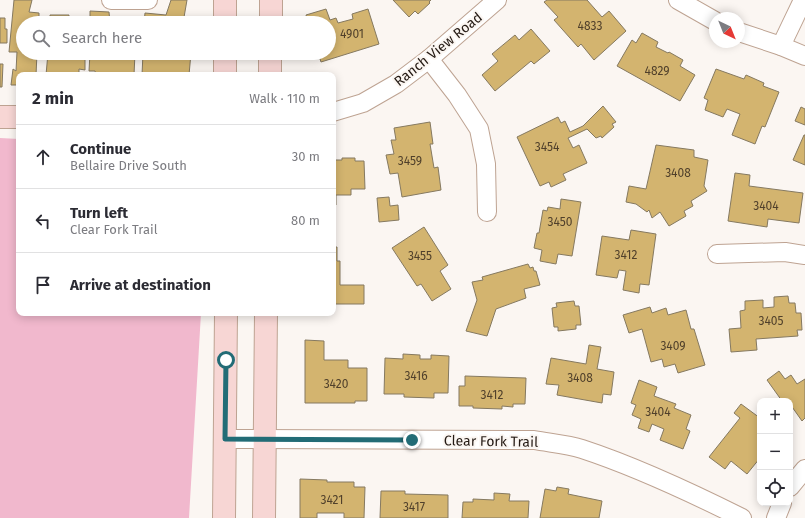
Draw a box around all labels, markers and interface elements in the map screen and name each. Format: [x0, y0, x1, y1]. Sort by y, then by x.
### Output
street label: Ranch View Road [391, 9, 486, 90]
north arrow [709, 12, 745, 48]
search box [16, 16, 336, 60]
house number: 4833 [578, 19, 602, 33]
icon: search [30, 27, 52, 49]
house number: 4901 [340, 27, 364, 41]
text: Search here [62, 29, 142, 47]
house number: 4829 [645, 64, 670, 78]
text: 2 min [32, 88, 74, 109]
text: Walk · 110 m [249, 91, 320, 106]
text: Continue [70, 140, 131, 158]
house number: 3454 [535, 140, 560, 154]
icon: ahead [32, 146, 54, 168]
text: 30 m [292, 149, 320, 164]
house number: 3459 [398, 154, 422, 168]
text: Bellaire Drive South [70, 158, 187, 173]
house number: 3408 [665, 166, 691, 180]
house number: 3404 [753, 199, 779, 213]
text: Turn left [70, 204, 128, 222]
icon: left [32, 210, 54, 232]
text: 80 m [291, 213, 320, 228]
house number: 3450 [548, 215, 573, 229]
text: Clear Fork Trail [70, 222, 157, 237]
house number: 3412 [615, 248, 637, 262]
house number: 3455 [408, 249, 432, 263]
icon: arrive [32, 274, 54, 296]
text: Arrive at destination [70, 276, 211, 294]
house number: 3405 [758, 314, 784, 328]
house number: 3409 [660, 339, 686, 353]
route start [217, 351, 235, 369]
house number: 3416 [404, 369, 428, 383]
house number: 3408 [567, 371, 593, 385]
house number: 3420 [324, 377, 349, 391]
house number: 3412 [481, 388, 503, 402]
map controls [757, 398, 793, 506]
button: + [757, 398, 793, 434]
house number: 3404 [645, 405, 671, 419]
route end [403, 431, 421, 449]
street label: Clear Fork Trail [444, 432, 538, 451]
button: − [757, 434, 793, 470]
button: locate [757, 470, 793, 506]
house number: 3421 [321, 493, 343, 507]
house number: 3417 [403, 500, 425, 514]

